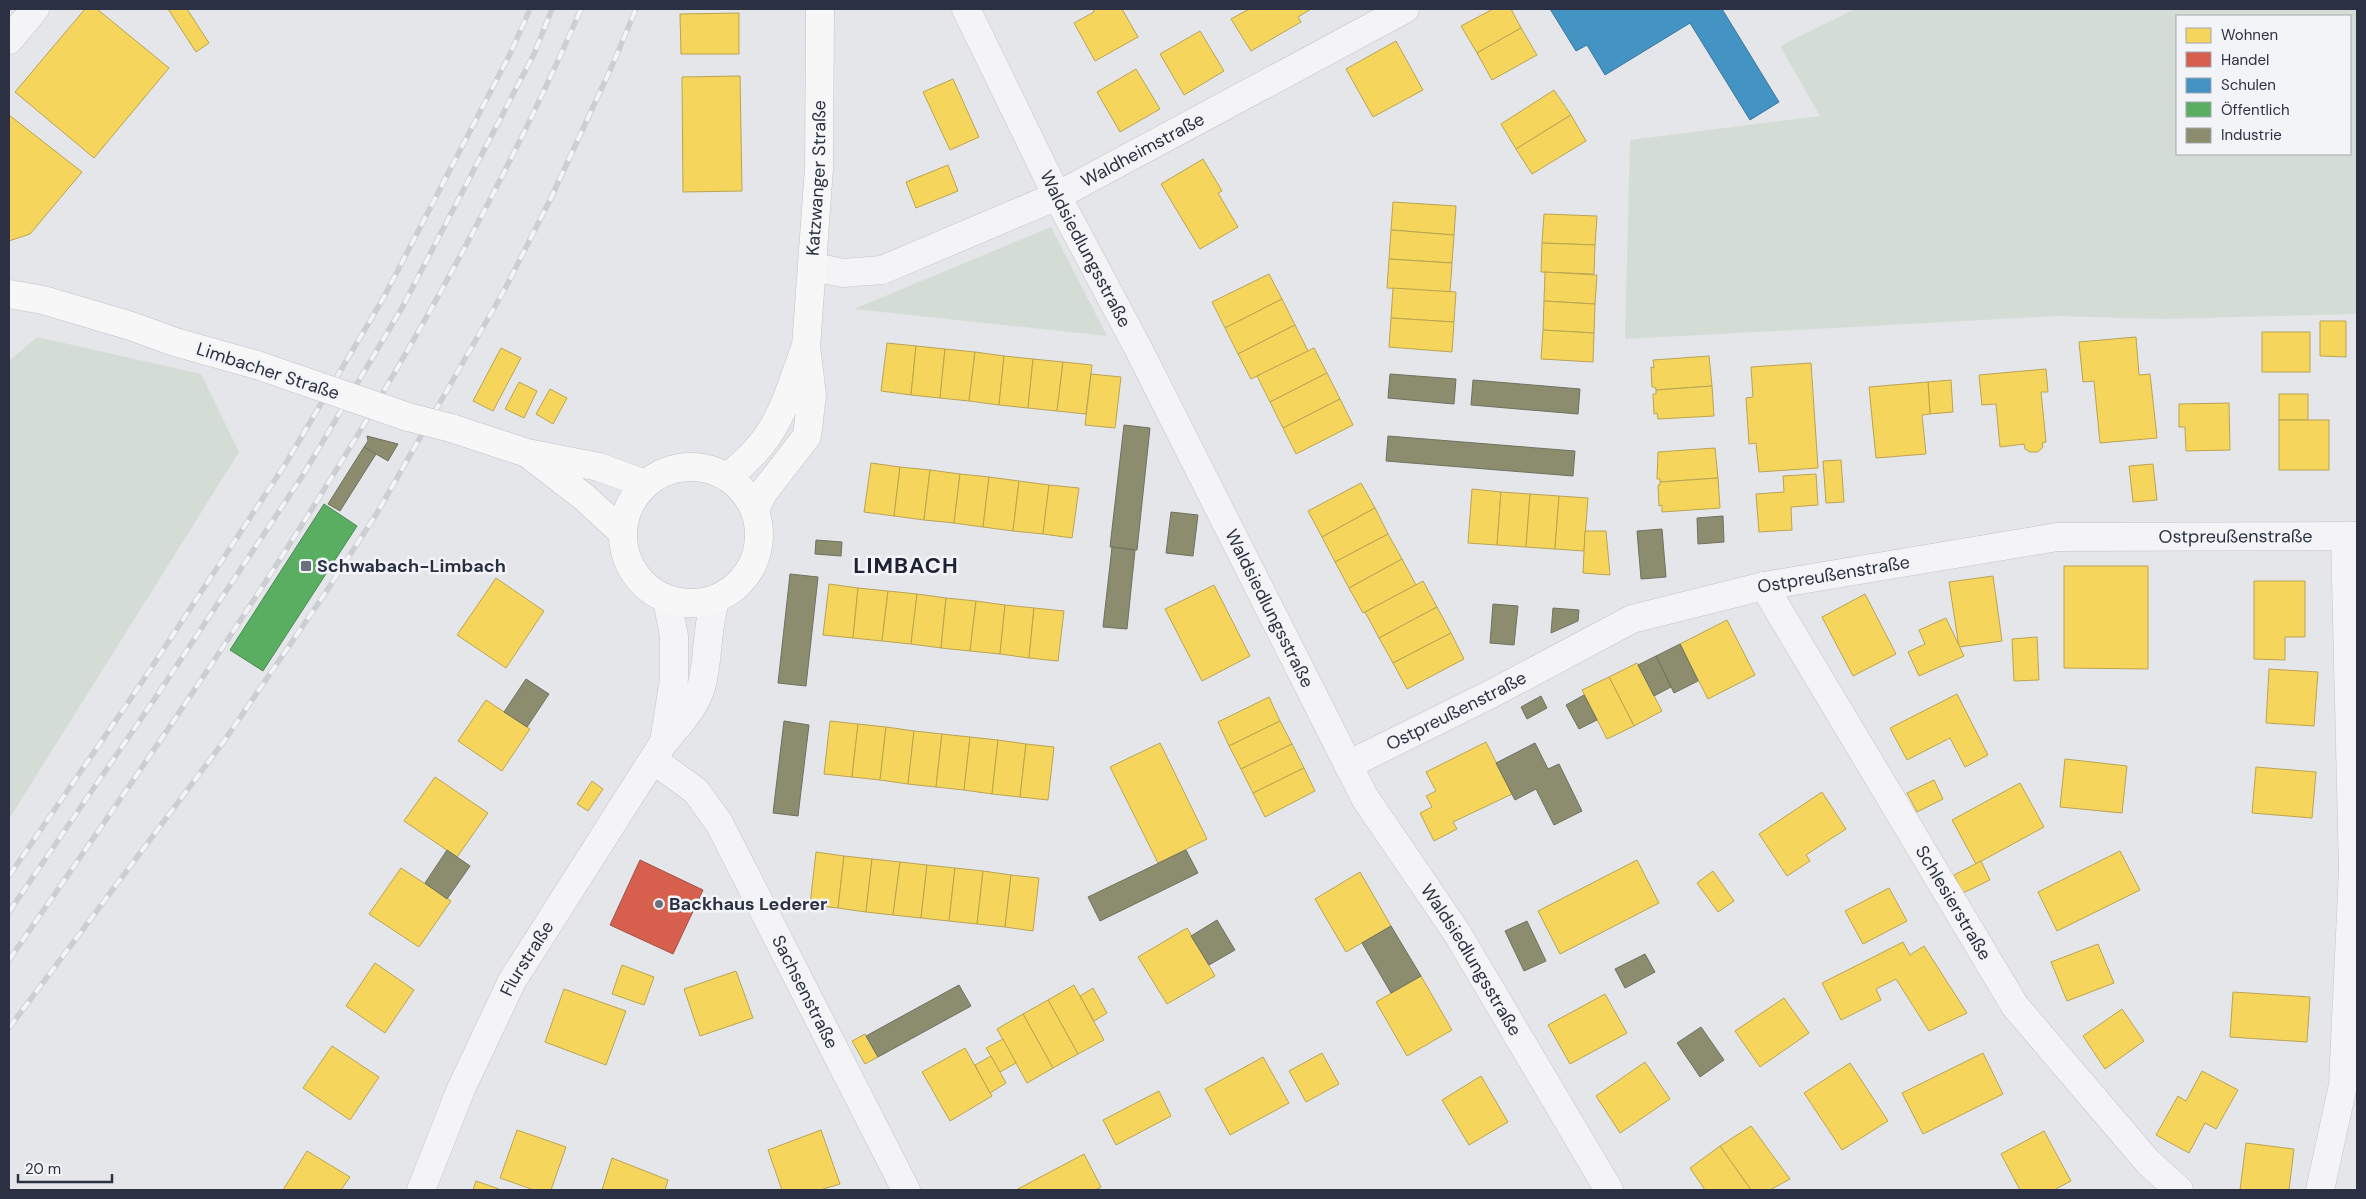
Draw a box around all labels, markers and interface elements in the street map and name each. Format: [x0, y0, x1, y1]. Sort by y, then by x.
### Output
legend [2176, 15, 2351, 155]
text: Wohnen [2221, 25, 2278, 45]
text: Handel [2221, 50, 2269, 70]
text: Schulen [2221, 75, 2276, 95]
street label: Katzwanger Straße [801, 100, 831, 257]
text: Öffentlich [2221, 100, 2290, 120]
street label: Waldheimstraße [1077, 107, 1209, 193]
text: Industrie [2221, 125, 2282, 145]
street label: Waldsiedlungsstraße [1034, 166, 1137, 332]
street label: Limbacher Straße [193, 337, 343, 405]
street label: Ostpreußenstraße [2158, 524, 2313, 549]
street label: Waldsiedlungsstraße [1219, 525, 1319, 692]
street label: Ostpreußenstraße [1756, 550, 1912, 599]
district label: LIMBACH [853, 551, 959, 580]
place label: Schwabach-Limbach [317, 554, 506, 578]
marker: Schwabach-Limbach [299, 559, 313, 573]
street label: Ostpreußenstraße [1382, 665, 1531, 756]
street label: Schlesierstraße [1910, 841, 1997, 965]
street label: Waldsiedlungsstraße [1415, 879, 1527, 1040]
place label: Backhaus Lederer [669, 892, 827, 916]
marker: Backhaus Lederer [653, 898, 665, 910]
street label: Flurstraße [495, 916, 559, 1000]
street label: Sachsenstraße [766, 931, 844, 1053]
scale bar [18, 1152, 111, 1184]
text: 20 m [25, 1159, 61, 1179]

